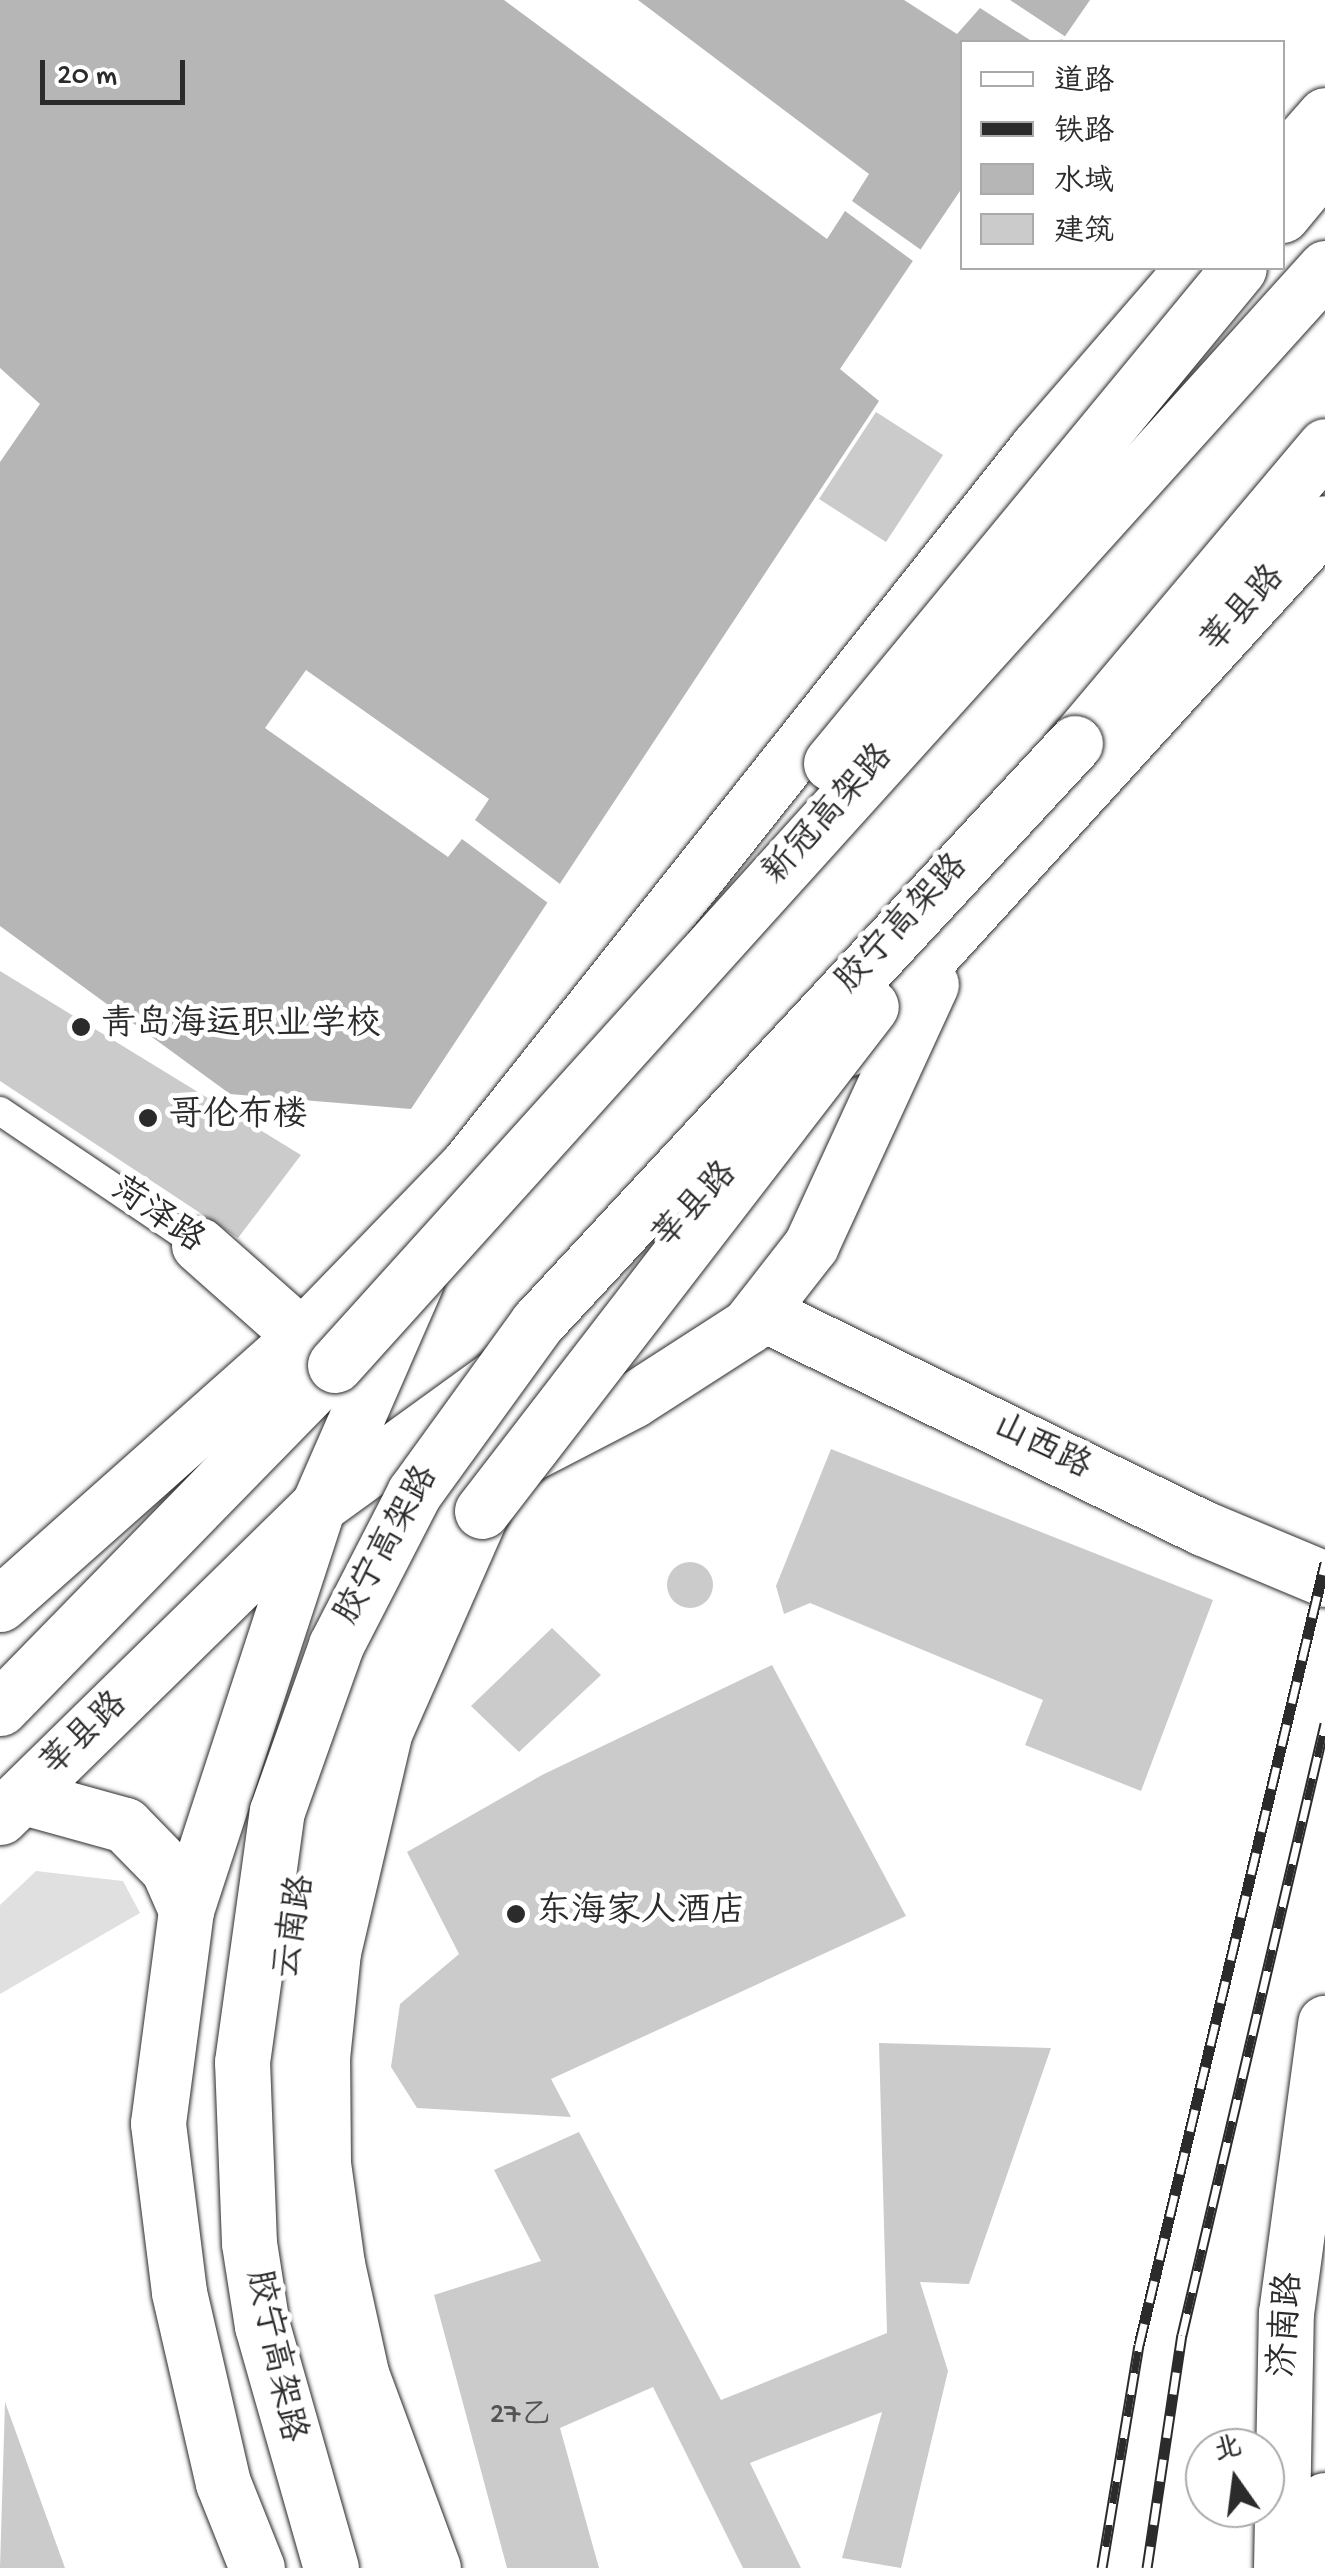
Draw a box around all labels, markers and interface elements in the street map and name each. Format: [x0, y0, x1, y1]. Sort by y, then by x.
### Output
scale bar [45, 40, 190, 102]
legend [960, 40, 1285, 270]
text: 20 m [57, 60, 117, 95]
text: 道路 [1054, 66, 1114, 101]
text: 铁路 [1054, 116, 1114, 151]
text: 水域 [1054, 166, 1114, 201]
text: 建筑 [1054, 216, 1114, 251]
street label: 莘县路 [1194, 558, 1296, 664]
street label: 新冠高架路 [756, 737, 904, 895]
street label: 胶宁高架路 [829, 847, 979, 1003]
place label: 青岛海运职业学校 [101, 1006, 381, 1048]
marker: 青岛海运职业学校 [70, 1016, 92, 1038]
place label: 哥伦布楼 [168, 1097, 308, 1139]
marker: 哥伦布楼 [137, 1107, 159, 1129]
street label: 莘县路 [646, 1154, 748, 1260]
street label: 菏泽路 [101, 1170, 211, 1264]
street label: 山西路 [985, 1407, 1097, 1491]
street label: 胶宁高架路 [328, 1459, 450, 1633]
street label: 莘县路 [34, 1684, 138, 1788]
street label: 云南路 [268, 1872, 326, 1982]
place label: 东海家人酒店 [536, 1893, 746, 1935]
marker: 东海家人酒店 [505, 1903, 527, 1925]
street label: 胶宁高架路 [234, 2267, 312, 2447]
street label: 济南路 [1264, 2271, 1314, 2379]
house number: 27乙 [490, 2399, 550, 2435]
north arrow [1185, 2428, 1285, 2528]
text: 北 [1211, 2431, 1246, 2470]

